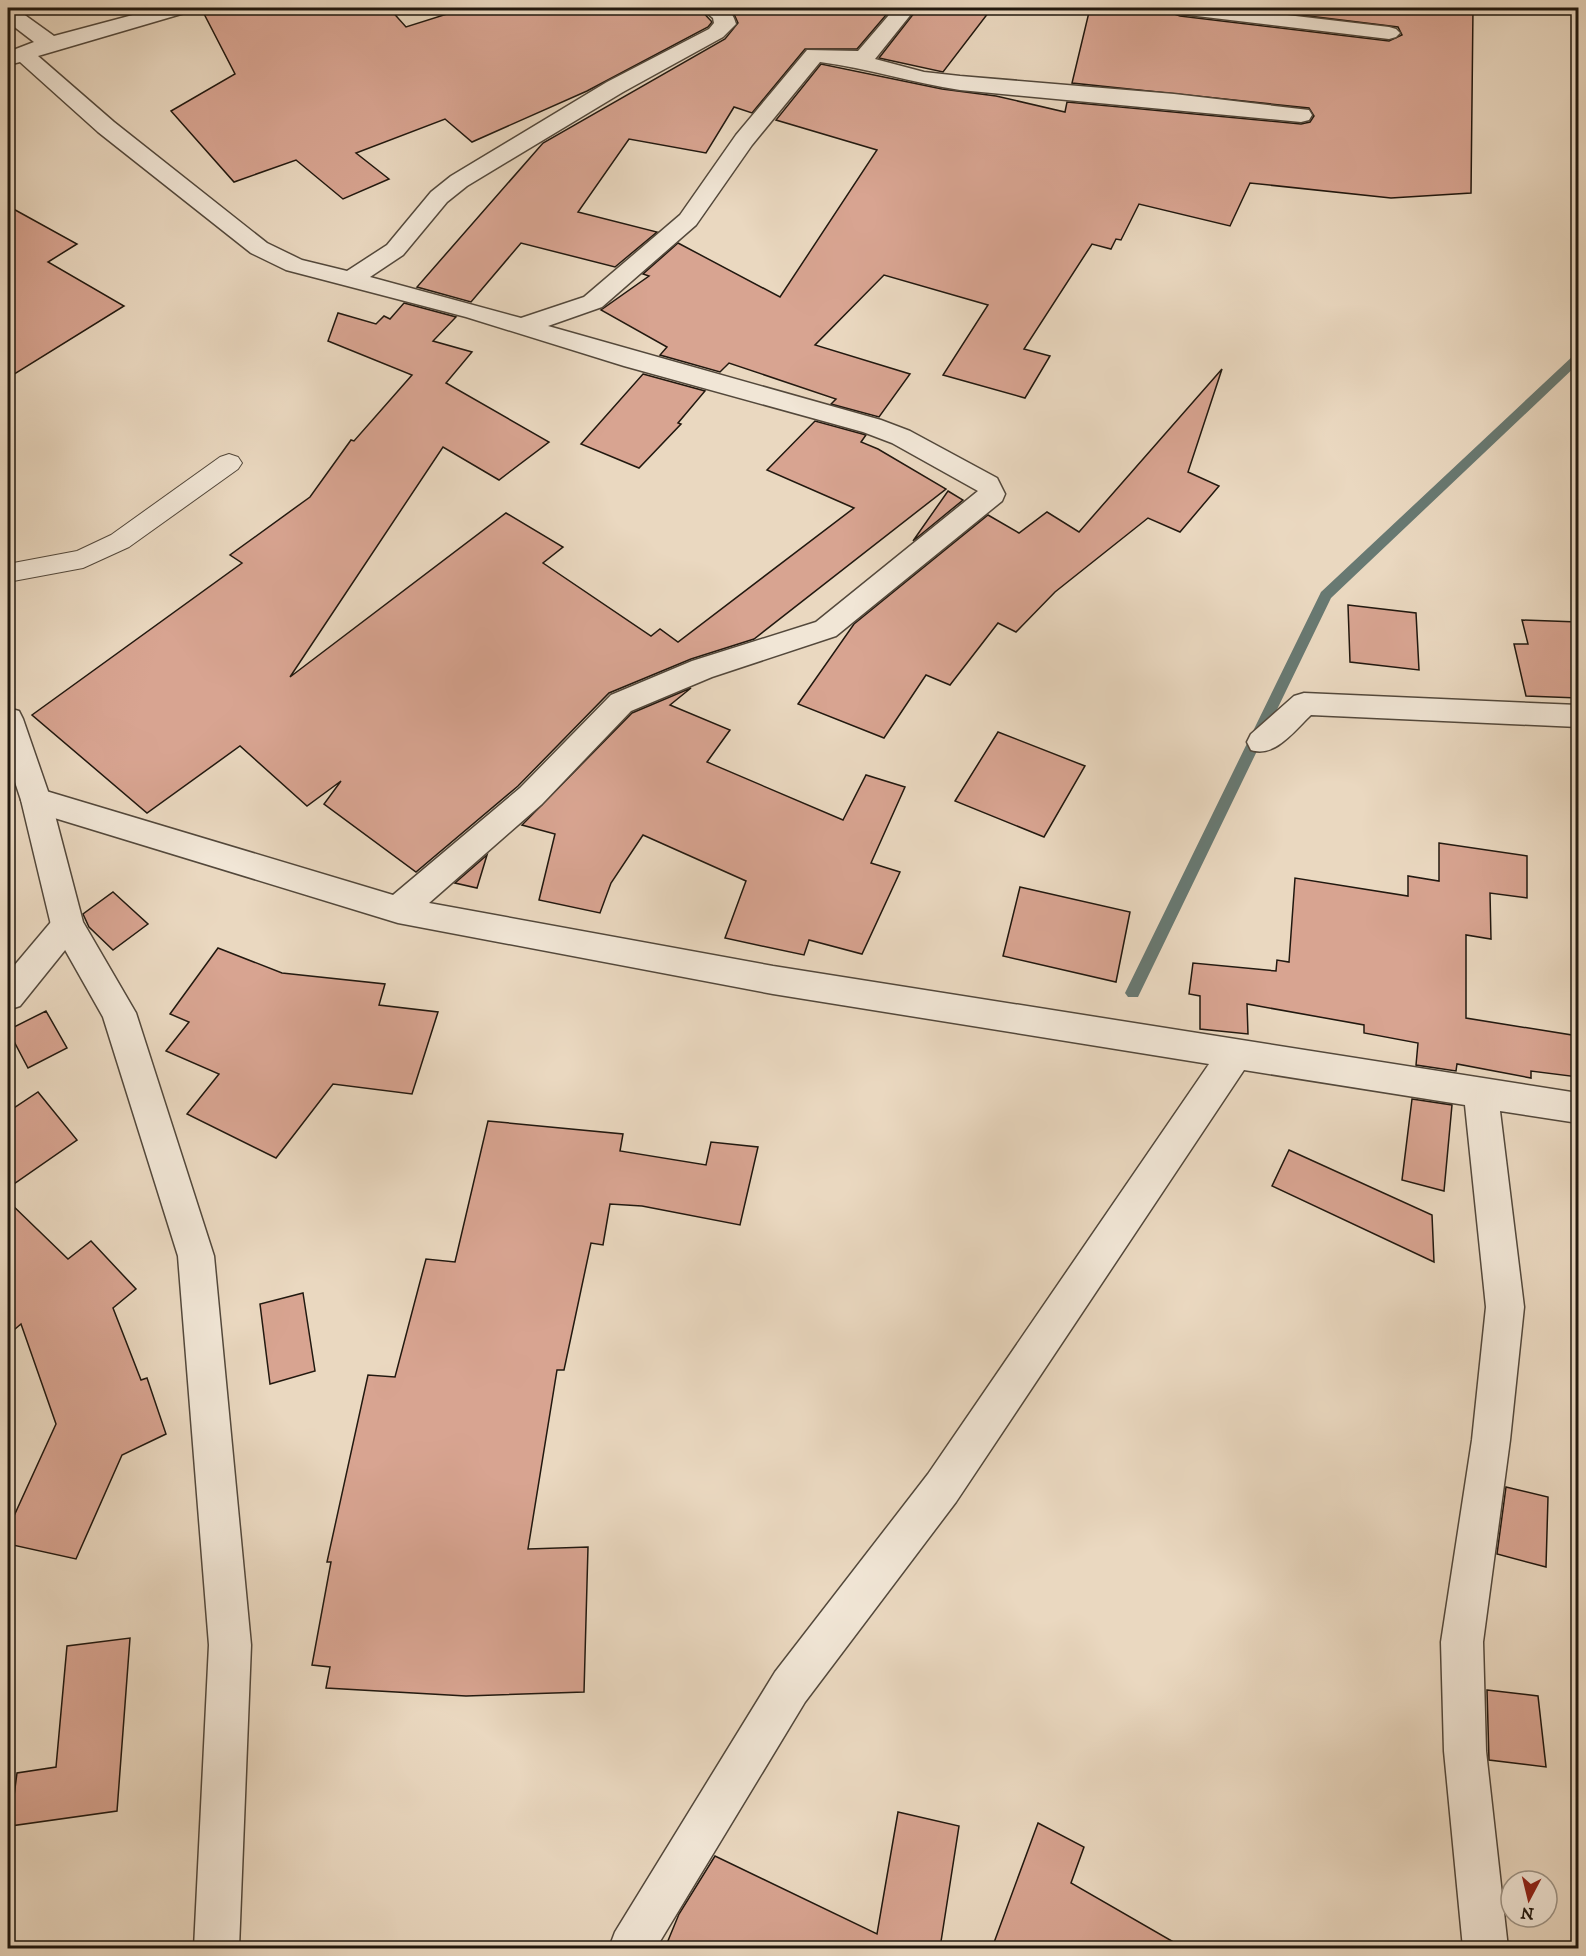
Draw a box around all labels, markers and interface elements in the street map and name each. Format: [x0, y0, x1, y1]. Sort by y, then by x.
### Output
north arrow [1499, 1869, 1559, 1929]
text: N [1520, 1902, 1535, 1924]

